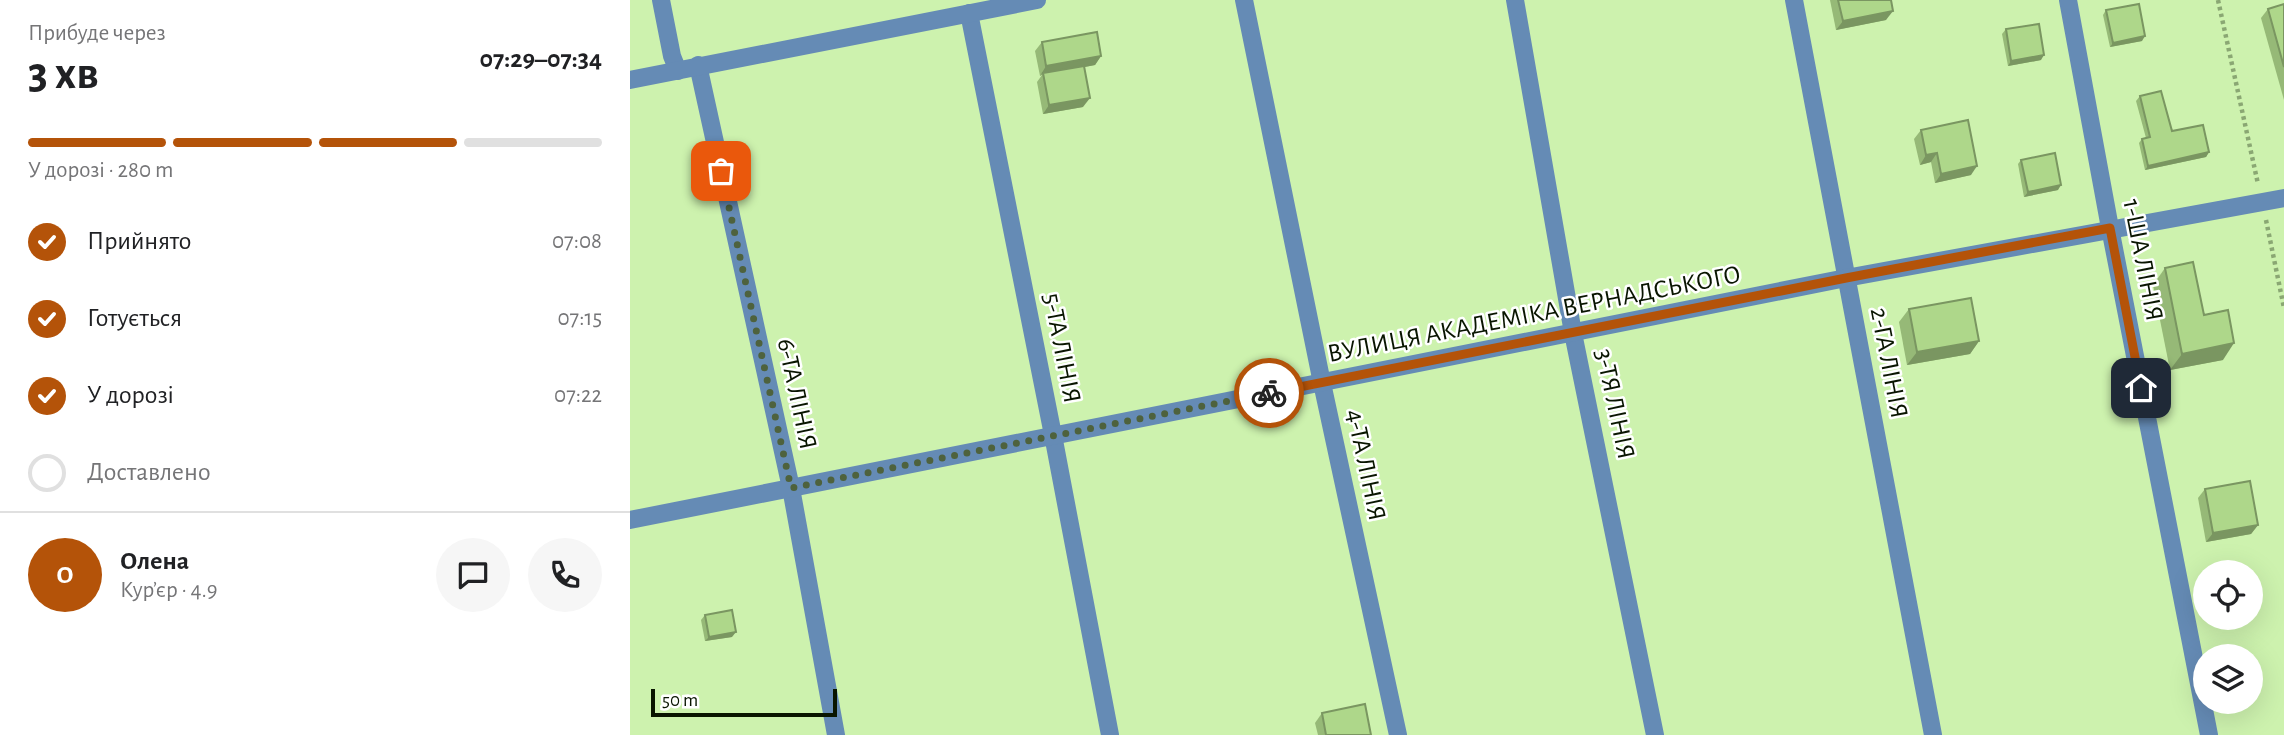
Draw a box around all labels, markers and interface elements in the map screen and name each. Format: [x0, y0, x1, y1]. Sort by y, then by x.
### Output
text: Прибуде через [28, 22, 166, 45]
text: 07:29–07:34 [479, 46, 602, 72]
text: 3 хв [28, 51, 99, 97]
pin [691, 141, 751, 201]
icon: bag [702, 152, 740, 190]
text: У дорозі · 280 m [28, 159, 173, 182]
street label: 1-ША ЛІНІЯ [2118, 197, 2168, 323]
icon: check [28, 223, 66, 261]
text: Прийнято [87, 228, 191, 254]
text: 07:08 [552, 230, 602, 253]
street label: ВУЛИЦЯ АКАДЕМІКА ВЕРНАДСЬКОГО [1325, 261, 1743, 367]
street label: 5-ТА ЛІНІЯ [1039, 291, 1085, 405]
icon: check [28, 300, 66, 338]
text: Готується [87, 305, 182, 331]
street label: 2-ГА ЛІНІЯ [1866, 305, 1912, 421]
text: 07:15 [557, 307, 602, 330]
street label: 6-ТА ЛІНІЯ [773, 336, 821, 452]
street label: 3-ТЯ ЛІНІЯ [1591, 346, 1639, 462]
courier [1234, 358, 1304, 428]
pin [2111, 358, 2171, 418]
icon: home [2122, 369, 2160, 407]
icon: bike [1250, 374, 1288, 412]
icon: check [28, 377, 66, 415]
text: У дорозі [87, 382, 174, 408]
text: 07:22 [554, 384, 602, 407]
street label: 4-ТА ЛІНІЯ [1342, 407, 1390, 523]
text: Доставлено [87, 459, 211, 485]
button: chat [436, 538, 510, 612]
button: phone [528, 538, 602, 612]
text: Олена [120, 548, 189, 574]
map controls [2193, 560, 2263, 714]
button: locate [2193, 560, 2263, 630]
text: О [56, 562, 74, 588]
text: Кур’єр · 4.9 [120, 579, 218, 602]
button: layers [2193, 644, 2263, 714]
scale bar [651, 686, 836, 718]
text: 50 m [662, 691, 698, 710]

